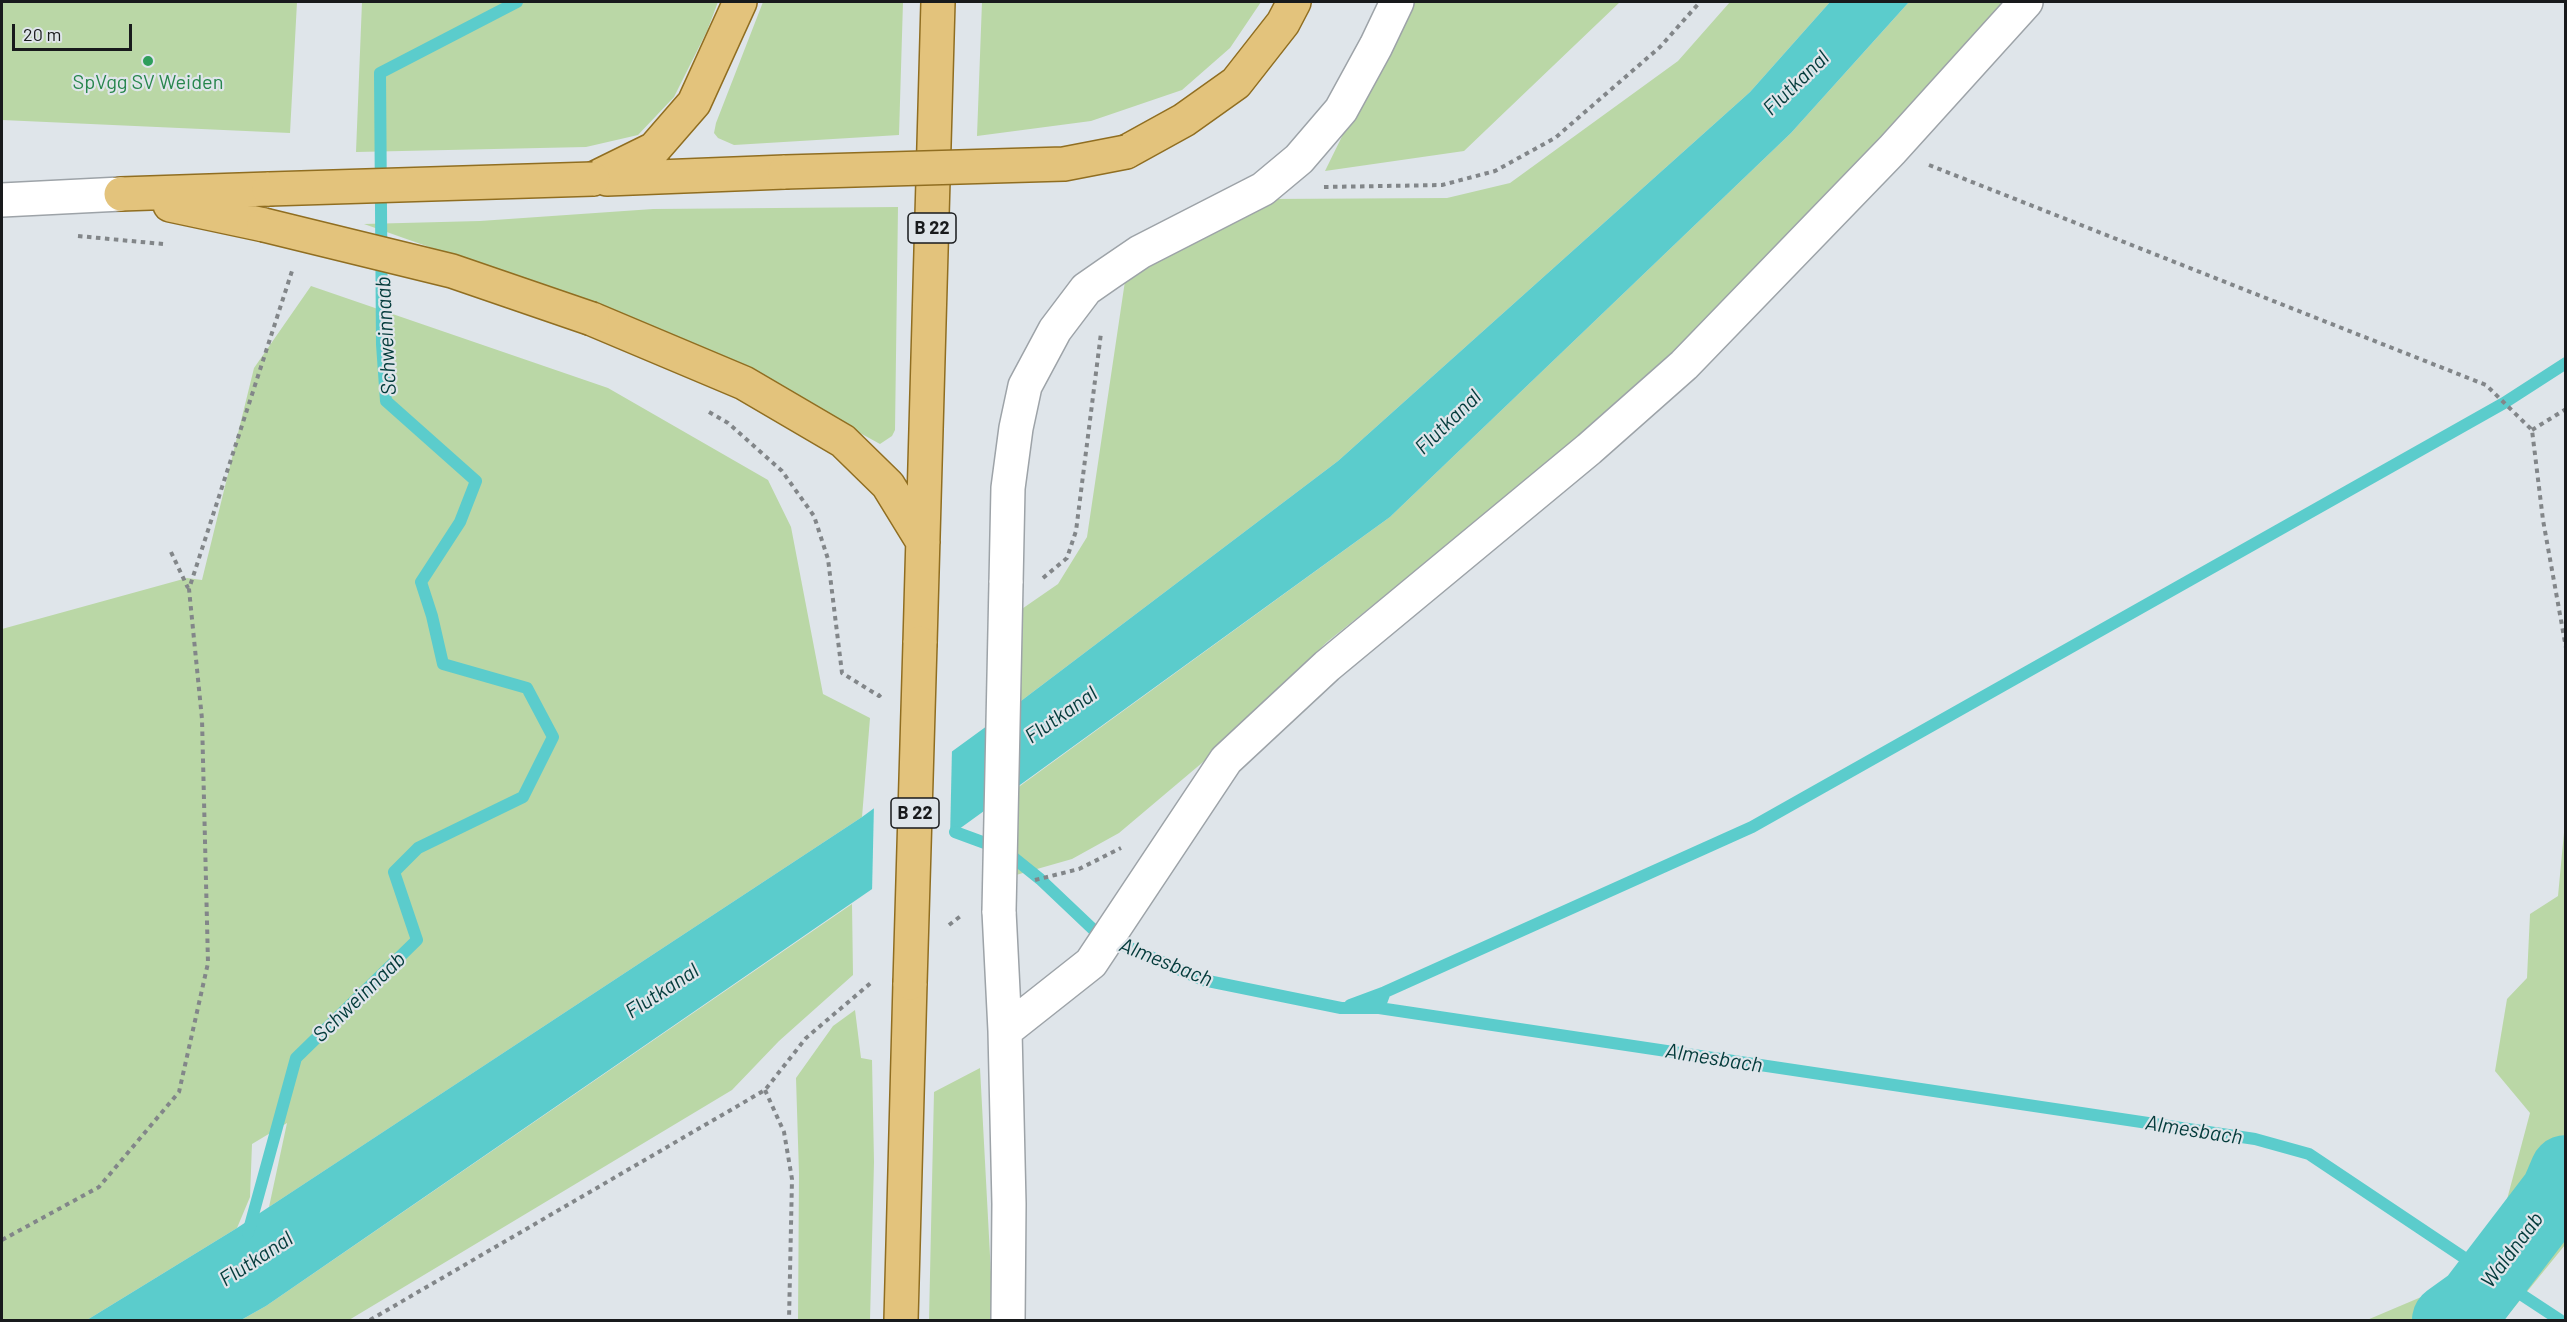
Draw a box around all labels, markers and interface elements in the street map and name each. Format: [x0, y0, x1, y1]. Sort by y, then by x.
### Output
scale bar [15, 12, 135, 50]
text: 20 m [23, 23, 61, 45]
water label: Flutkanal [1758, 45, 1834, 121]
marker: SpVgg SV Weiden [141, 54, 155, 68]
place label: SpVgg SV Weiden [72, 70, 224, 94]
road number: B 22 [908, 213, 956, 243]
water label: Schweinnaab [370, 276, 402, 396]
water label: Flutkanal [1410, 384, 1486, 460]
water label: Flutkanal [1020, 681, 1102, 749]
road number: B 22 [891, 798, 939, 828]
water label: Almesbach [1116, 932, 1216, 992]
water label: Schweinnaab [307, 947, 411, 1047]
water label: Flutkanal [621, 958, 703, 1024]
water label: Almesbach [1664, 1038, 1764, 1078]
water label: Almesbach [2144, 1110, 2244, 1150]
water label: Waldnaab [2475, 1207, 2549, 1293]
water label: Flutkanal [215, 1226, 297, 1292]

